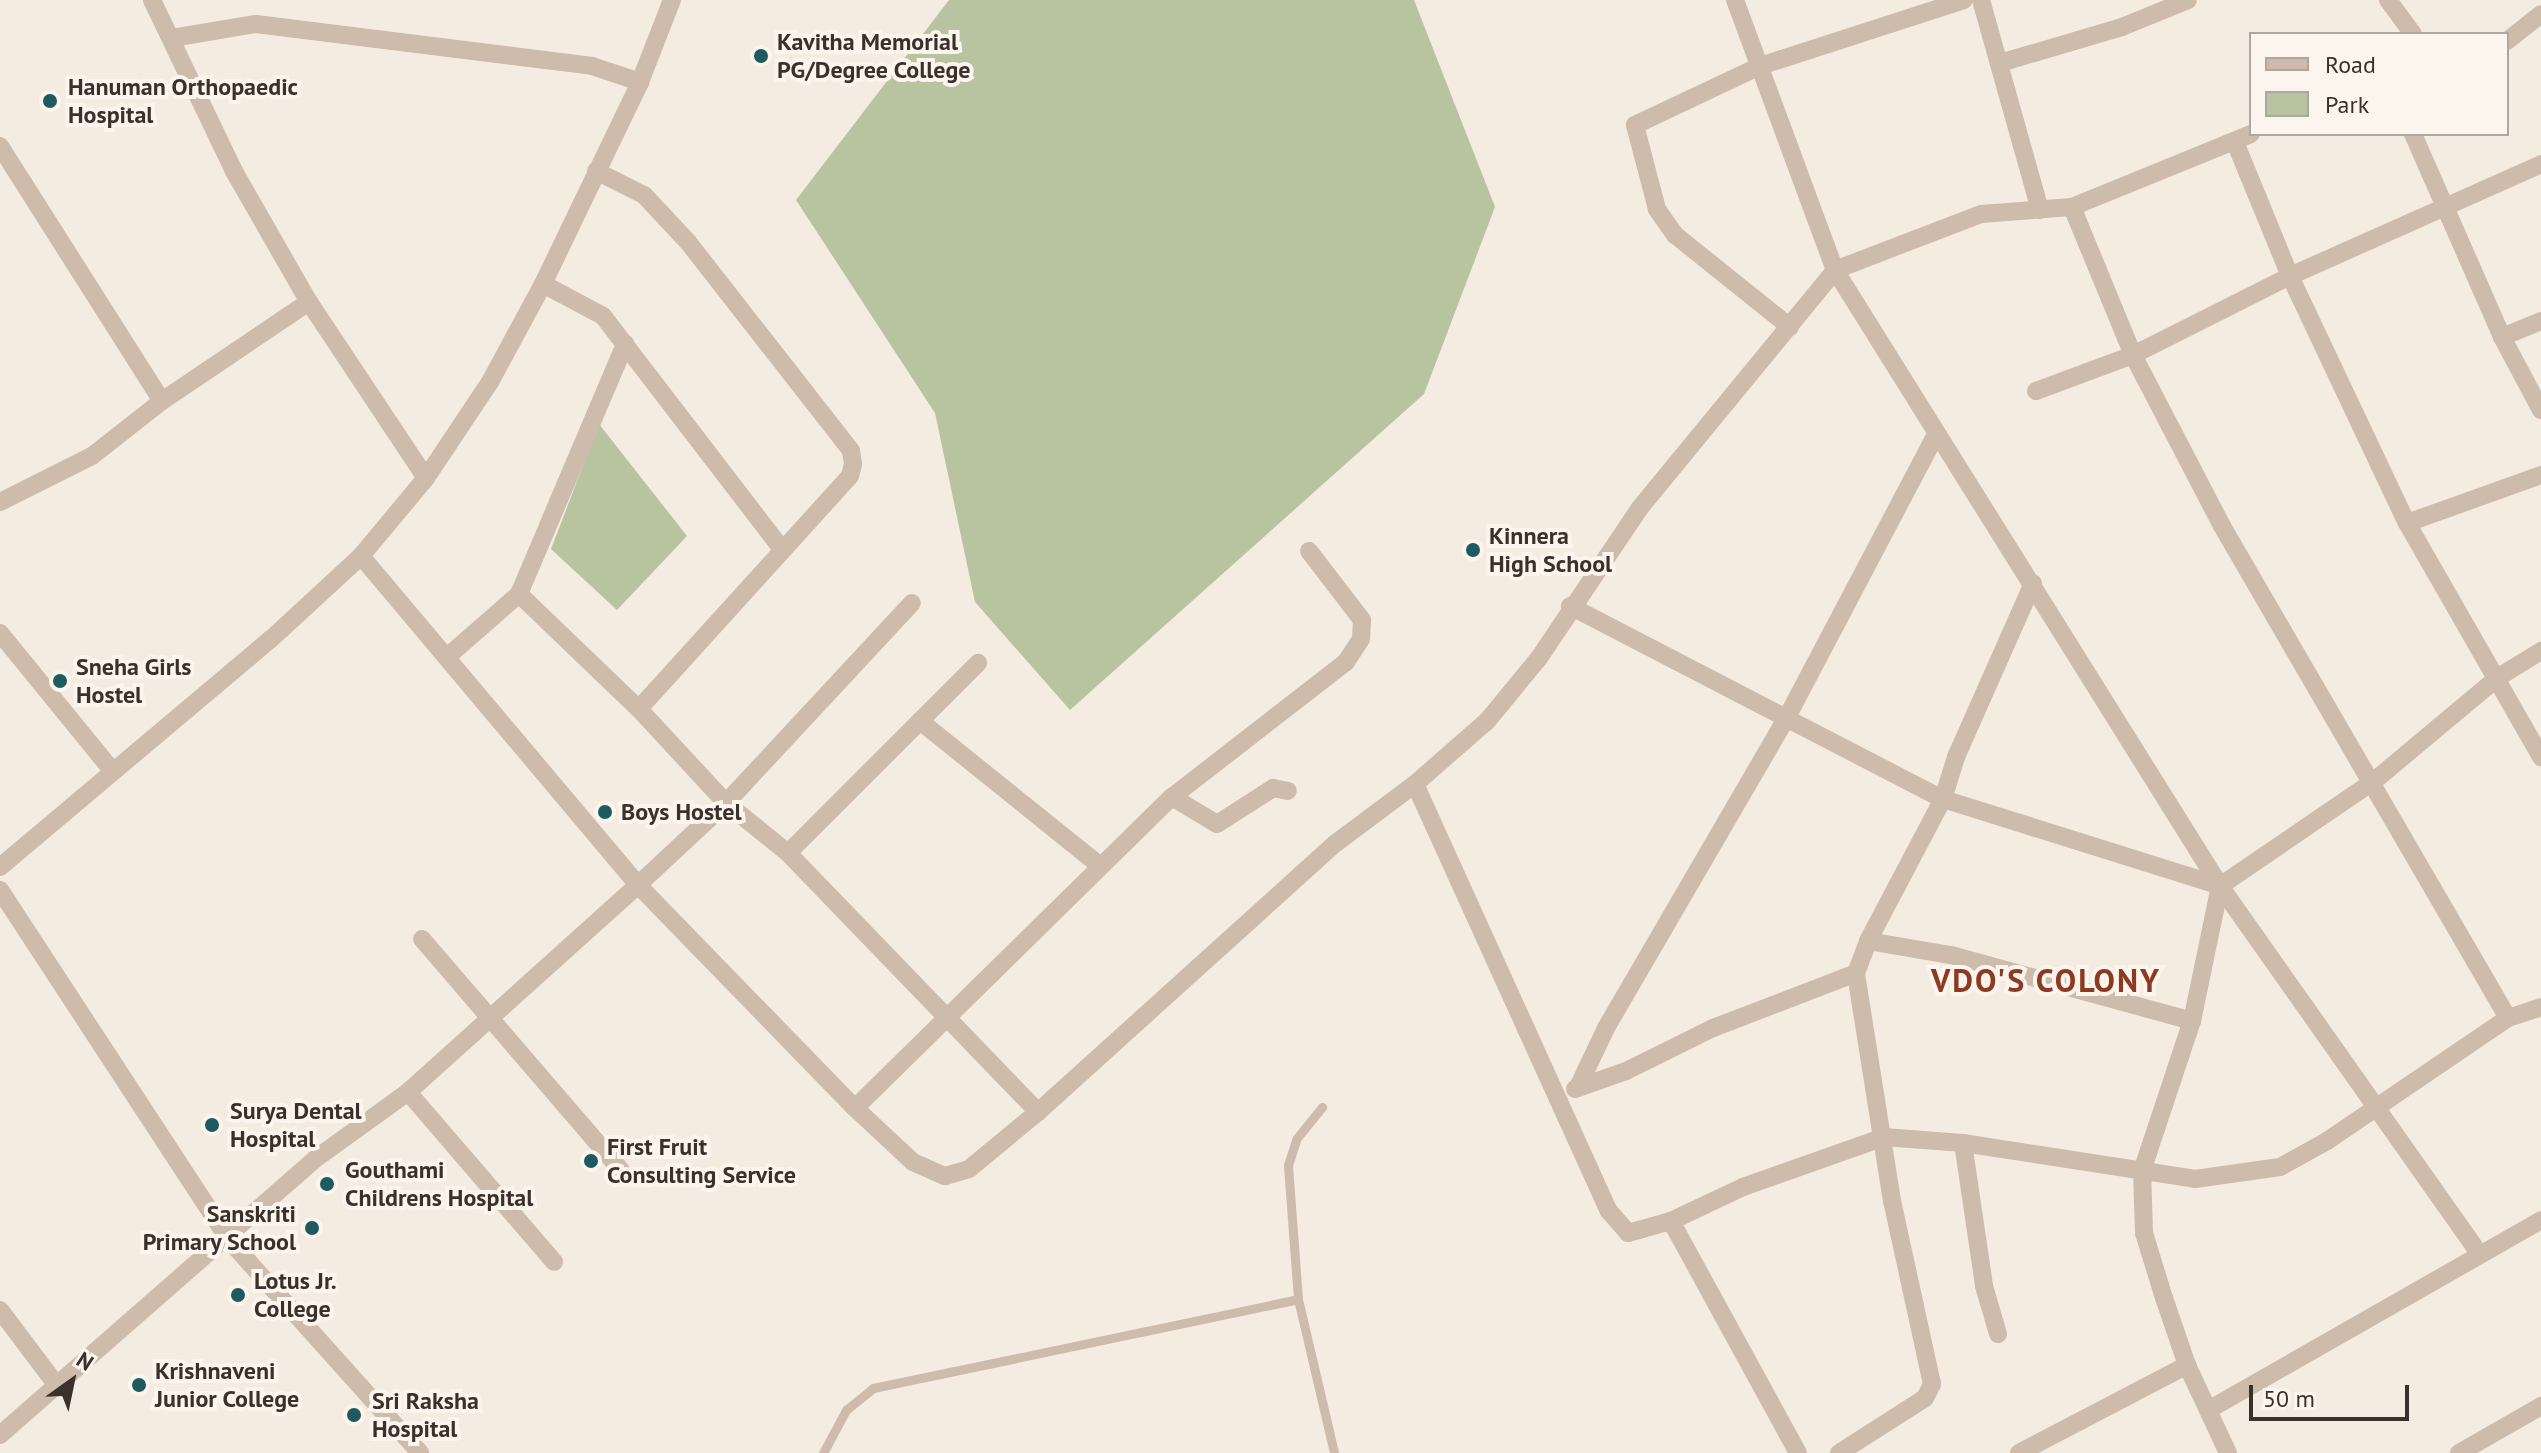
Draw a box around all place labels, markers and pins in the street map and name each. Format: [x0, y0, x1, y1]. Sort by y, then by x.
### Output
place label: Kavitha Memorial PG/Degree College [777, 28, 971, 84]
marker: Kavitha Memorial PG/Degree College [752, 47, 770, 65]
place label: Hanuman Orthopaedic Hospital [68, 73, 298, 129]
marker: Hanuman Orthopaedic Hospital [39, 90, 61, 112]
place label: Kinnera High School [1489, 522, 1612, 578]
marker: Kinnera High School [1464, 541, 1482, 559]
place label: Sneha Girls Hostel [76, 653, 192, 709]
marker: Sneha Girls Hostel [51, 672, 69, 690]
place label: Boys Hostel [621, 798, 742, 826]
marker: Boys Hostel [596, 803, 614, 821]
place label: Surya Dental Hospital [230, 1097, 362, 1153]
marker: Surya Dental Hospital [201, 1114, 223, 1136]
place label: First Fruit Consulting Service [607, 1133, 796, 1189]
marker: First Fruit Consulting Service [582, 1152, 600, 1170]
place label: Gouthami Childrens Hospital [345, 1156, 533, 1212]
marker: Gouthami Childrens Hospital [316, 1173, 338, 1195]
place label: Sanskriti Primary School [142, 1200, 296, 1256]
marker: Sanskriti Primary School [303, 1219, 321, 1237]
place label: Lotus Jr. College [254, 1267, 337, 1323]
marker: Lotus Jr. College [229, 1286, 247, 1304]
place label: Krishnaveni Junior College [155, 1357, 300, 1413]
marker: Krishnaveni Junior College [130, 1376, 148, 1394]
place label: Sri Raksha Hospital [372, 1387, 479, 1443]
marker: Sri Raksha Hospital [343, 1404, 365, 1426]

